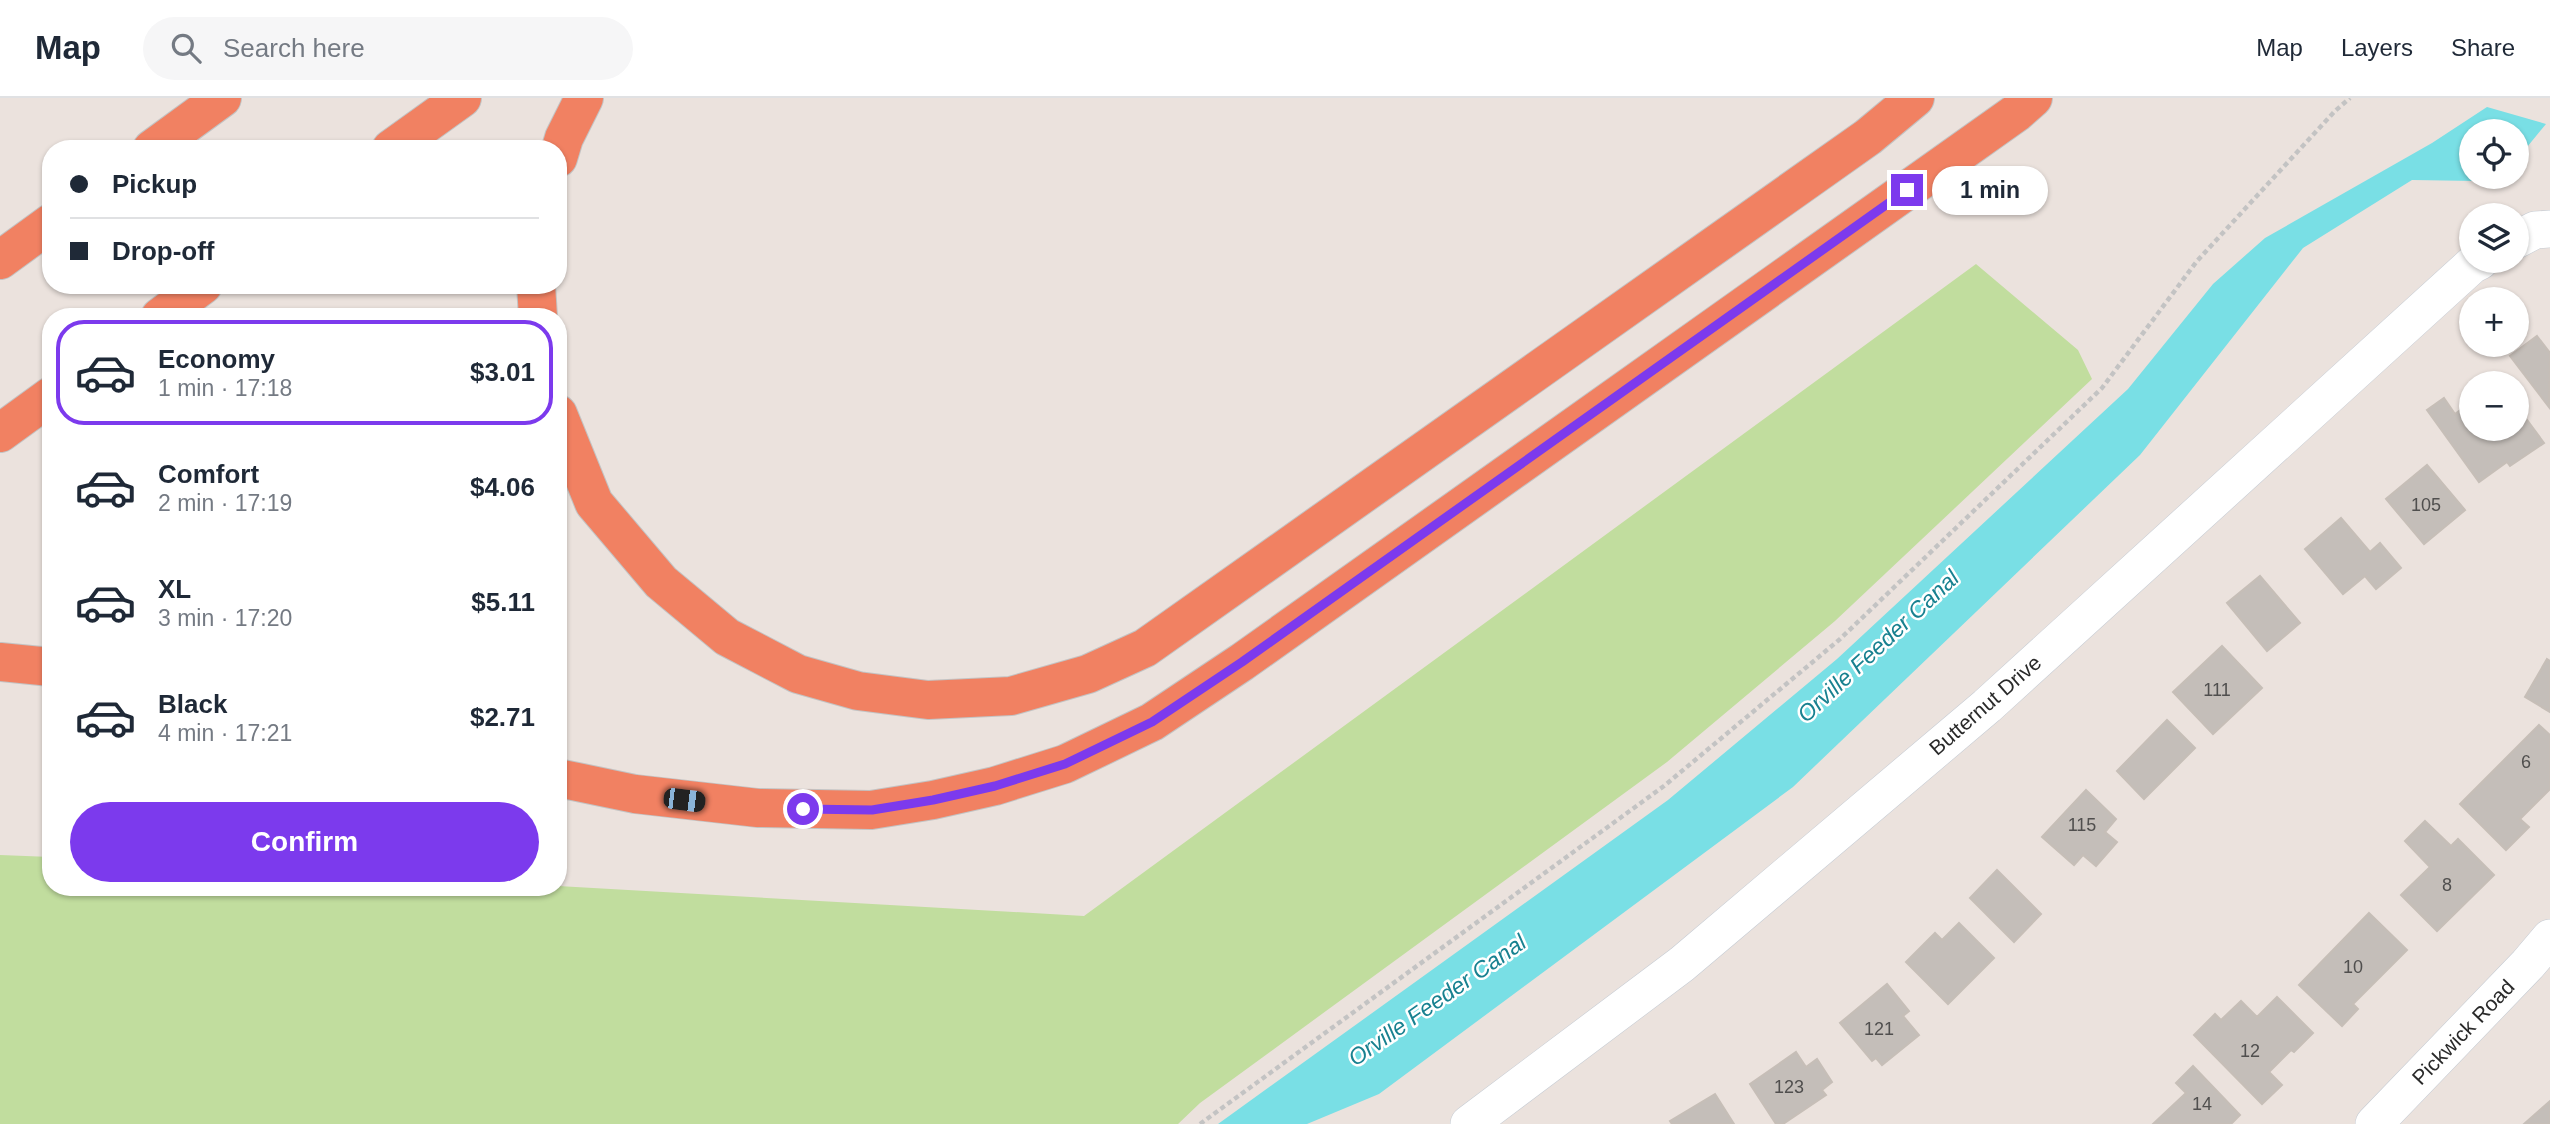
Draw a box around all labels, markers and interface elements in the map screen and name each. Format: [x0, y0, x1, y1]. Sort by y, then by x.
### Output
search box [143, 17, 633, 80]
text: Map [35, 29, 101, 66]
icon: search [167, 29, 205, 67]
text: Search here [223, 33, 365, 63]
text: Map [2256, 34, 2303, 61]
text: Layers [2341, 34, 2413, 61]
text: Share [2451, 34, 2515, 61]
map controls [2459, 119, 2529, 441]
button: locate [2459, 119, 2529, 189]
callout: 1 min [1932, 166, 2047, 214]
text: Pickup [112, 169, 197, 199]
route end [1891, 174, 1923, 206]
text: 1 min [1960, 177, 2020, 203]
button: layers [2459, 203, 2529, 273]
text: Drop-off [112, 236, 215, 266]
button: + [2459, 287, 2529, 357]
icon: car [74, 341, 137, 404]
text: Economy [158, 344, 275, 374]
text: $3.01 [470, 357, 535, 387]
button: − [2459, 371, 2529, 441]
text: 1 min · 17:18 [158, 375, 292, 401]
icon: car [74, 456, 137, 519]
text: Comfort [158, 459, 259, 489]
text: $4.06 [470, 472, 535, 502]
text: 2 min · 17:19 [158, 490, 292, 516]
house number: 105 [2411, 495, 2441, 515]
water label: Orville Feeder Canal [1792, 564, 1965, 727]
icon: car [74, 571, 137, 634]
text: XL [158, 574, 191, 604]
text: $5.11 [471, 587, 535, 617]
text: 3 min · 17:20 [158, 605, 292, 631]
street label: Butternut Drive [1925, 650, 2045, 760]
house number: 111 [2203, 680, 2231, 700]
icon: car [74, 686, 137, 749]
text: Black [158, 689, 227, 719]
text: $2.71 [470, 702, 535, 732]
text: 4 min · 17:21 [158, 720, 292, 746]
house number: 6 [2521, 752, 2531, 772]
car [662, 787, 707, 813]
route start [787, 793, 819, 825]
button: Confirm [70, 802, 539, 882]
house number: 115 [2068, 815, 2096, 835]
house number: 8 [2442, 875, 2452, 895]
water label: Orville Feeder Canal [1343, 928, 1532, 1071]
house number: 10 [2343, 957, 2363, 977]
street label: Pickwick Road [2407, 975, 2519, 1089]
house number: 121 [1864, 1019, 1894, 1039]
house number: 12 [2240, 1041, 2260, 1061]
house number: 123 [1774, 1077, 1804, 1097]
house number: 14 [2192, 1094, 2212, 1114]

